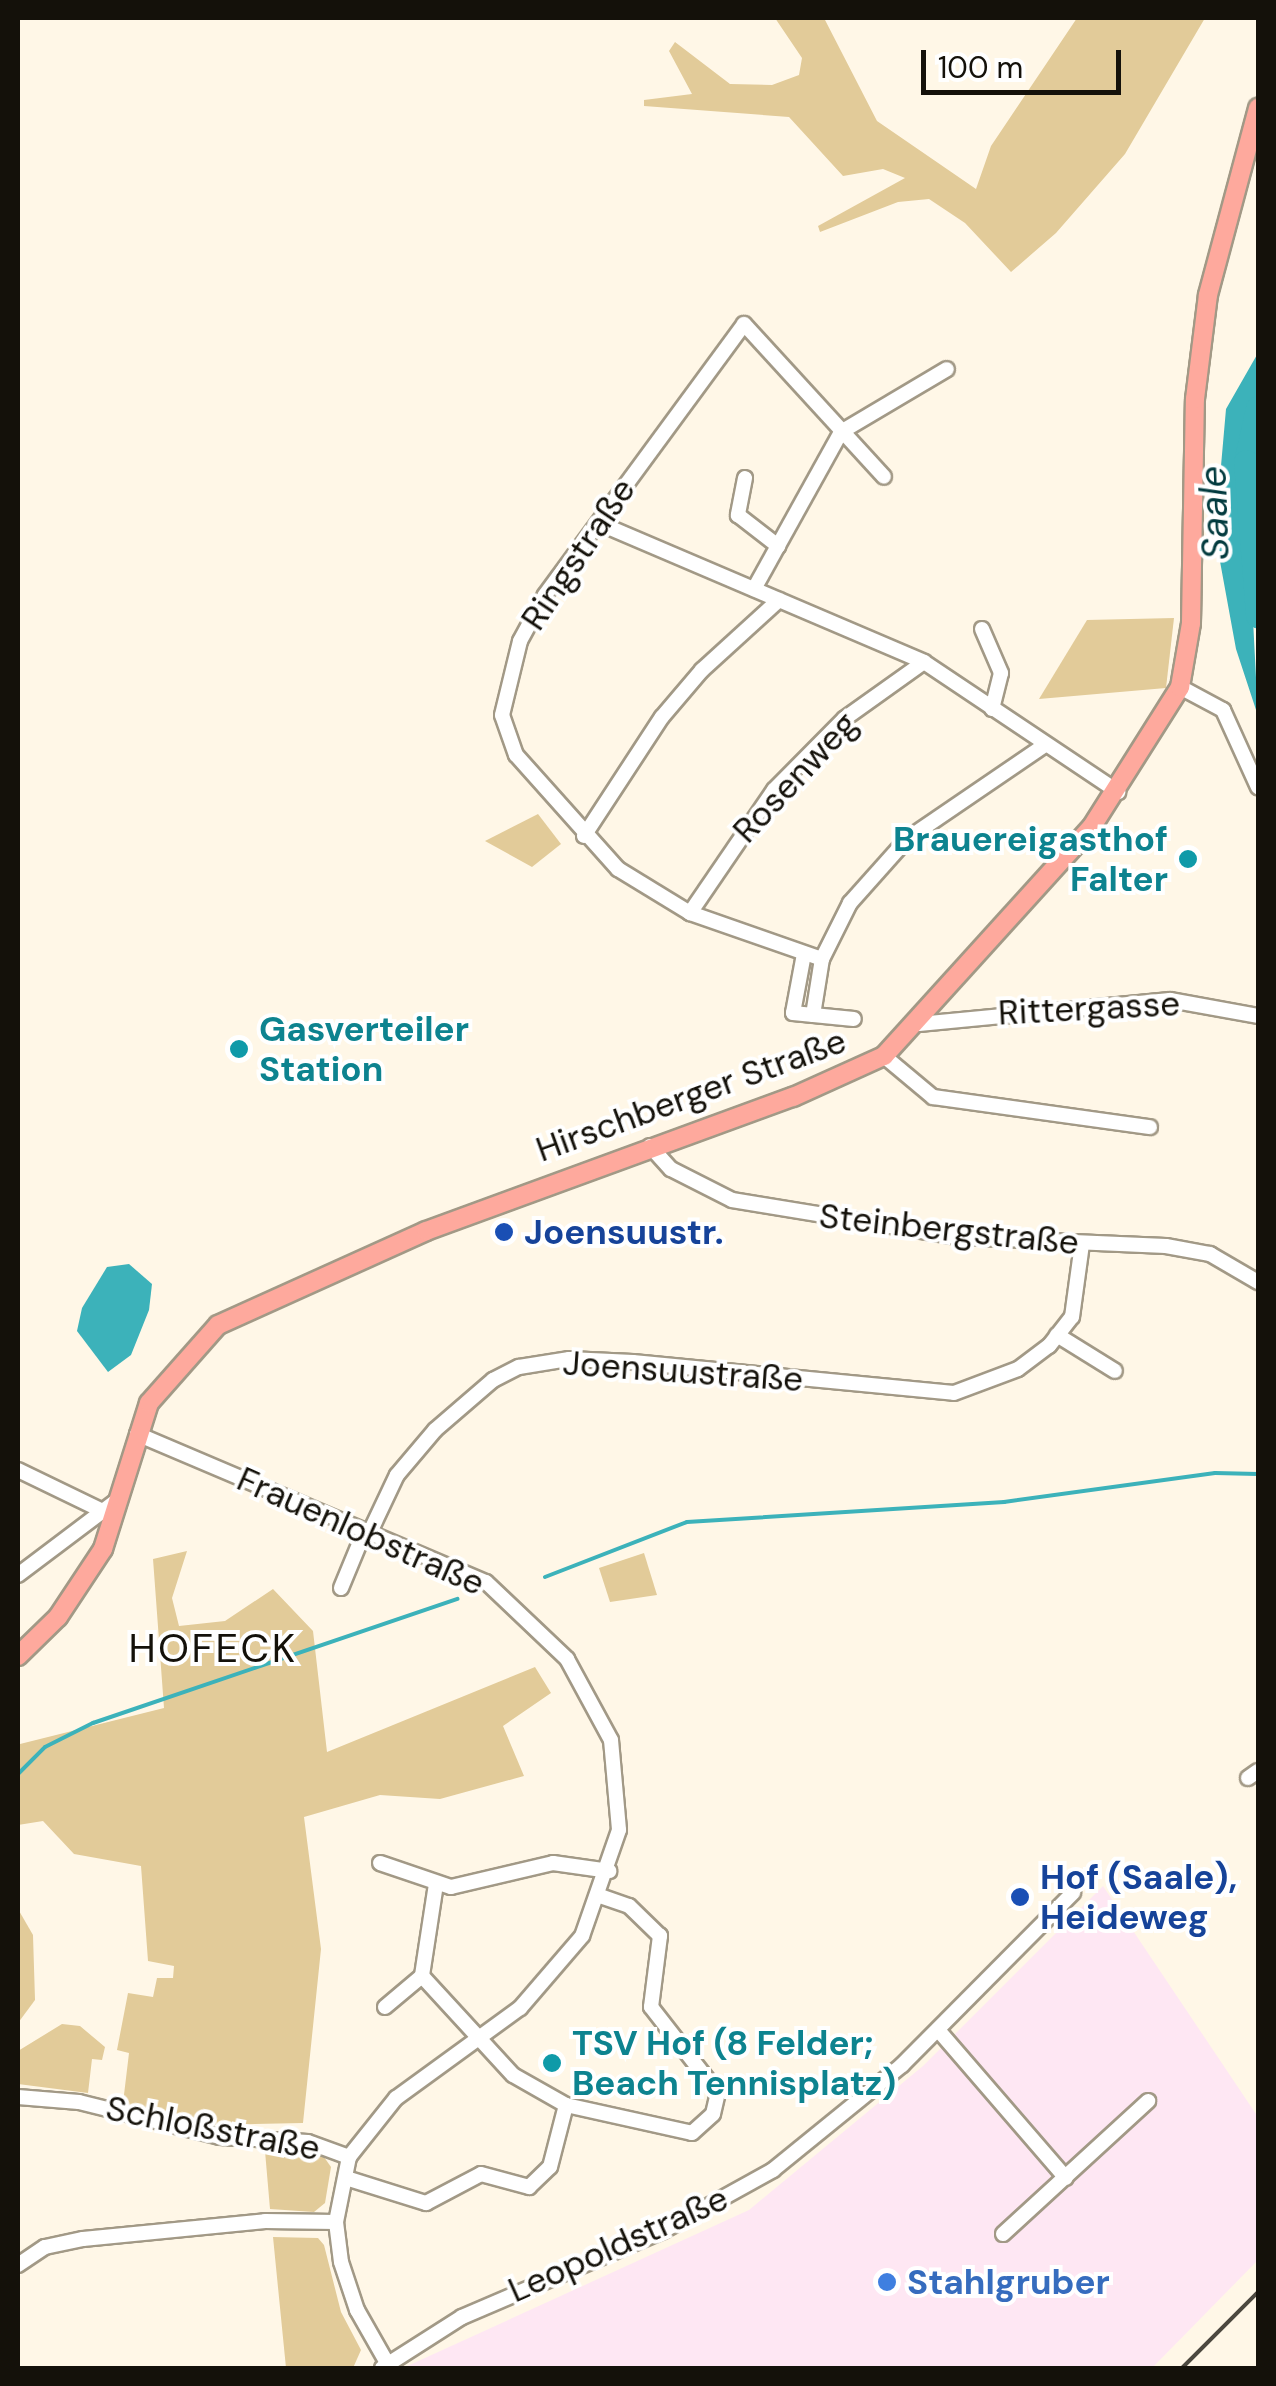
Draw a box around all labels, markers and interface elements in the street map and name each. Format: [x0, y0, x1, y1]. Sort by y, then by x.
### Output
scale bar [926, 30, 1126, 92]
text: 100 m [938, 48, 1023, 87]
water label: Saale [1191, 465, 1239, 561]
street label: Ringstraße [512, 470, 644, 638]
street label: Rosenweg [724, 703, 866, 851]
place label: Brauereigasthof Falter [893, 818, 1168, 900]
marker: Brauereigasthof Falter [1177, 848, 1199, 870]
street label: Rittergasse [997, 982, 1181, 1034]
place label: Gasverteiler Station [259, 1008, 469, 1090]
street label: Hirschberger Straße [530, 1019, 852, 1171]
marker: Gasverteiler Station [228, 1038, 250, 1060]
street label: Steinbergstraße [817, 1194, 1081, 1264]
place label: Joensuustr. [524, 1211, 724, 1253]
marker: Joensuustr. [493, 1221, 515, 1243]
street label: Joensuustraße [561, 1342, 805, 1400]
street label: Frauenlobstraße [231, 1458, 491, 1604]
district label: HOFECK [128, 1624, 298, 1672]
place label: Hof (Saale), Heideweg [1040, 1856, 1237, 1938]
marker: Hof (Saale), Heideweg [1009, 1886, 1031, 1908]
place label: TSV Hof (8 Felder; Beach Tennisplatz) [572, 2022, 896, 2104]
marker: TSV Hof (8 Felder; Beach Tennisplatz) [541, 2052, 563, 2074]
street label: Schloßstraße [102, 2087, 324, 2169]
street label: Leopoldstraße [502, 2177, 734, 2311]
place label: Stahlgruber [907, 2261, 1110, 2303]
marker: Stahlgruber [876, 2271, 898, 2293]

